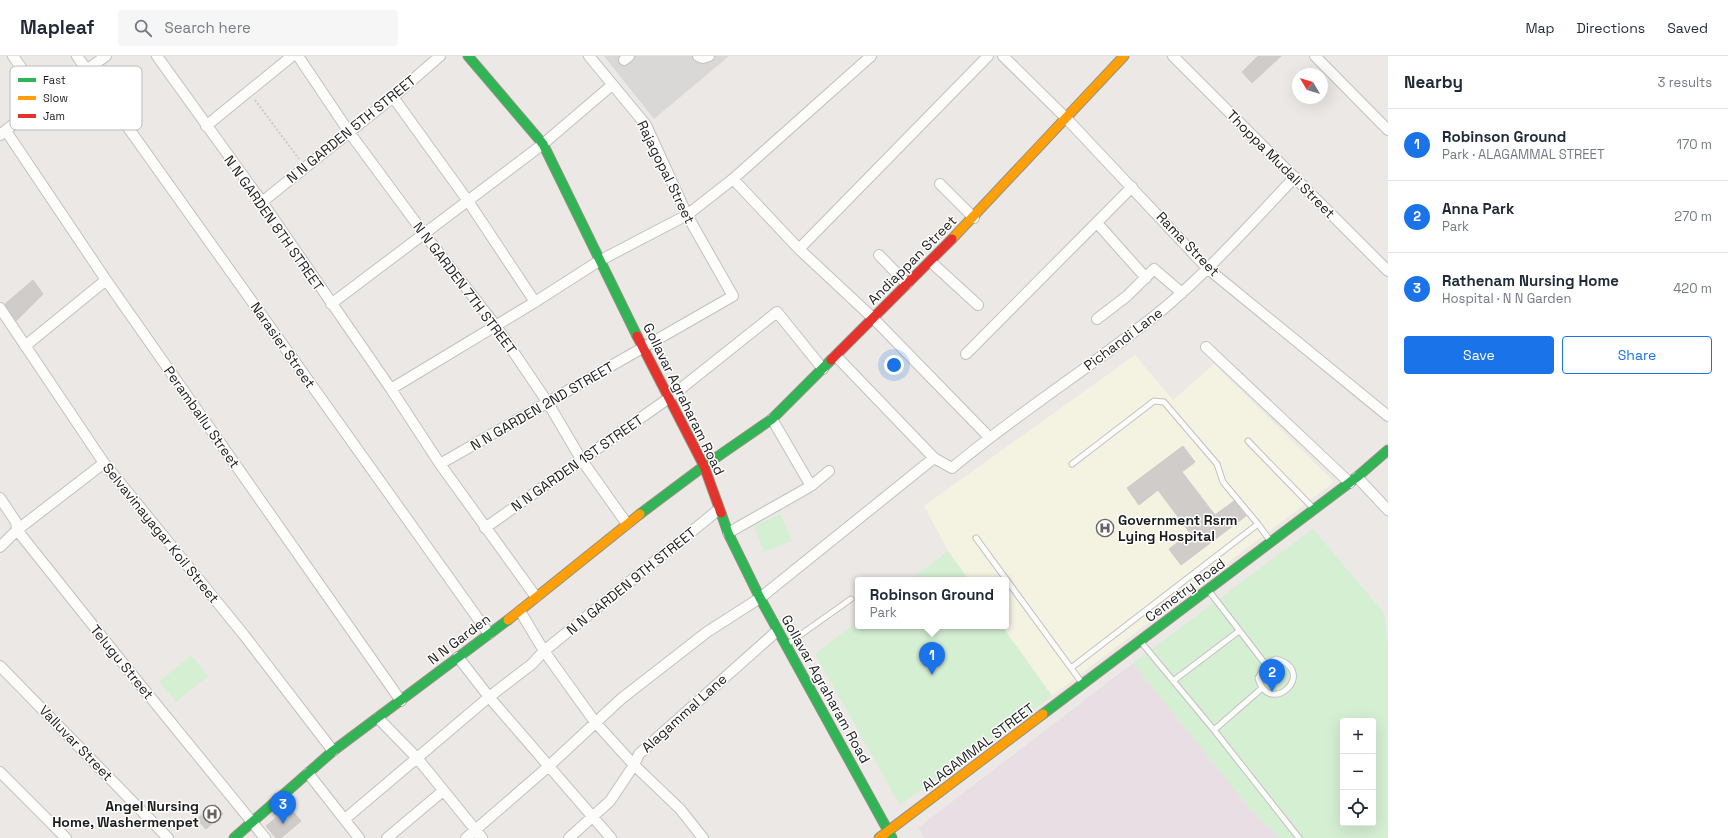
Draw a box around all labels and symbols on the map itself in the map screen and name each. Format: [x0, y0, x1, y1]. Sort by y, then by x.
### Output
legend [10, 66, 142, 130]
north arrow [1292, 68, 1328, 104]
street label: N N GARDEN 5TH STREET [283, 71, 419, 187]
text: Fast [43, 73, 66, 87]
text: Slow [43, 91, 68, 105]
street label: Thoppa Mudali Street [1223, 106, 1339, 222]
text: Jam [43, 109, 65, 123]
street label: Rajagopal Street [633, 117, 699, 227]
street label: N N GARDEN 8TH STREET [220, 152, 328, 294]
street label: Rama Street [1153, 208, 1223, 280]
street label: Andiappan Street [864, 212, 960, 308]
street label: N N GARDEN 7TH STREET [409, 218, 521, 358]
street label: Narasier Street [247, 298, 319, 392]
street label: Pichandi Lane [1080, 304, 1166, 374]
street label: Gollavar Agraharam Road [639, 320, 729, 478]
your location [884, 355, 904, 375]
street label: N N GARDEN 2ND STREET [467, 358, 617, 454]
street label: Peramballu Street [160, 362, 244, 472]
street label: N N GARDEN 1ST STREET [507, 410, 647, 516]
street label: Selvavinayagar Koil Street [99, 459, 223, 607]
place label: Government Rsrm Lying Hospital [1118, 511, 1237, 545]
hospital icon: Government Rsrm Lying Hospital [1095, 518, 1115, 538]
street label: N N GARDEN 9TH STREET [563, 523, 699, 639]
street label: Cemetry Road [1141, 554, 1229, 626]
street label: N N Garden [424, 610, 494, 668]
street label: Gollavar Agraharam Road [778, 612, 874, 766]
street label: Telugu Street [86, 621, 158, 703]
pin: 1 [919, 642, 945, 675]
pin: 2 [1259, 659, 1285, 692]
street label: Alagammal Lane [638, 670, 730, 756]
street label: ALAGAMMAL STREET [918, 699, 1038, 795]
street label: Valluvar Street [35, 701, 117, 785]
pin: 3 [270, 791, 296, 824]
place label: Angel Nursing Home, Washermenpet [52, 797, 199, 831]
hospital icon: Angel Nursing Home, Washermenpet [202, 804, 222, 824]

